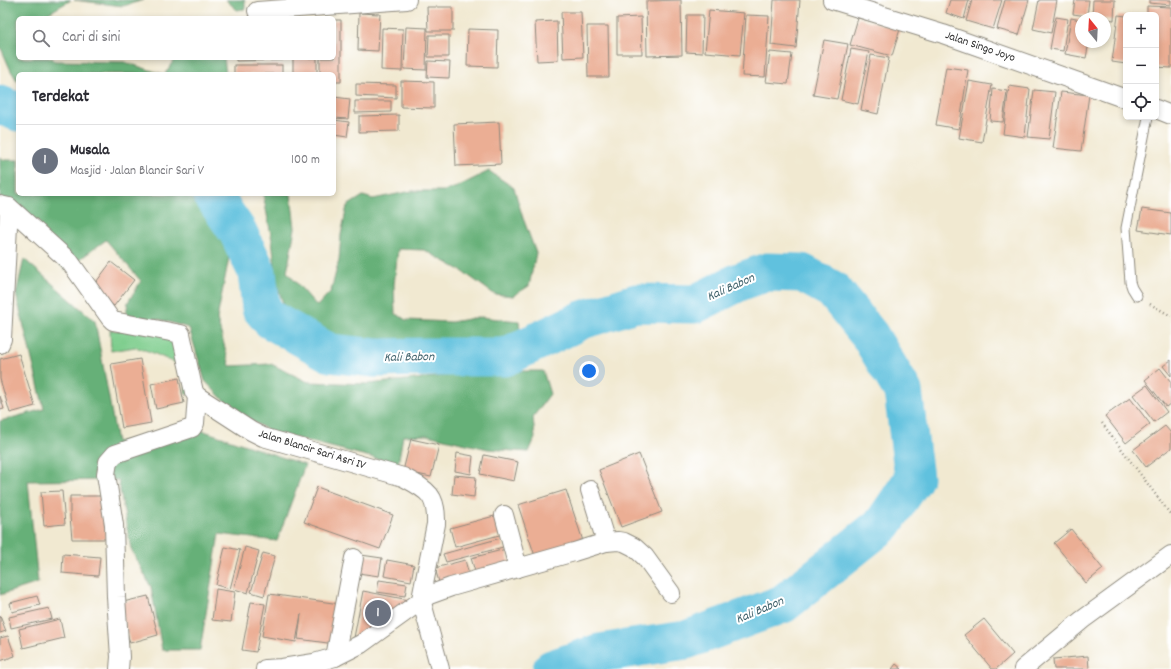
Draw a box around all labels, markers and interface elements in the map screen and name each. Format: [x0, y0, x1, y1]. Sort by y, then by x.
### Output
north arrow [1075, 12, 1111, 48]
map controls [1123, 12, 1159, 120]
button: + [1123, 12, 1159, 48]
search box [16, 16, 336, 60]
icon: search [30, 27, 52, 49]
text: Cari di sini [62, 27, 120, 49]
street label: Jalan Singo Joyo [943, 27, 1017, 67]
button: − [1123, 48, 1159, 84]
button: locate [1123, 84, 1159, 120]
text: Terdekat [32, 86, 89, 110]
text: Musala [70, 140, 109, 162]
text: 1 [44, 151, 46, 170]
text: 100 m [291, 151, 320, 170]
text: Masjid · Jalan Blancir Sari V [70, 162, 204, 181]
water label: Kali Babon [704, 269, 759, 307]
water label: Kali Babon [384, 348, 435, 368]
your location [579, 361, 599, 381]
street label: Jalan Blancir Sari Asri IV [256, 426, 368, 474]
water label: Kali Babon [733, 592, 788, 630]
pin: 1 [365, 598, 391, 628]

